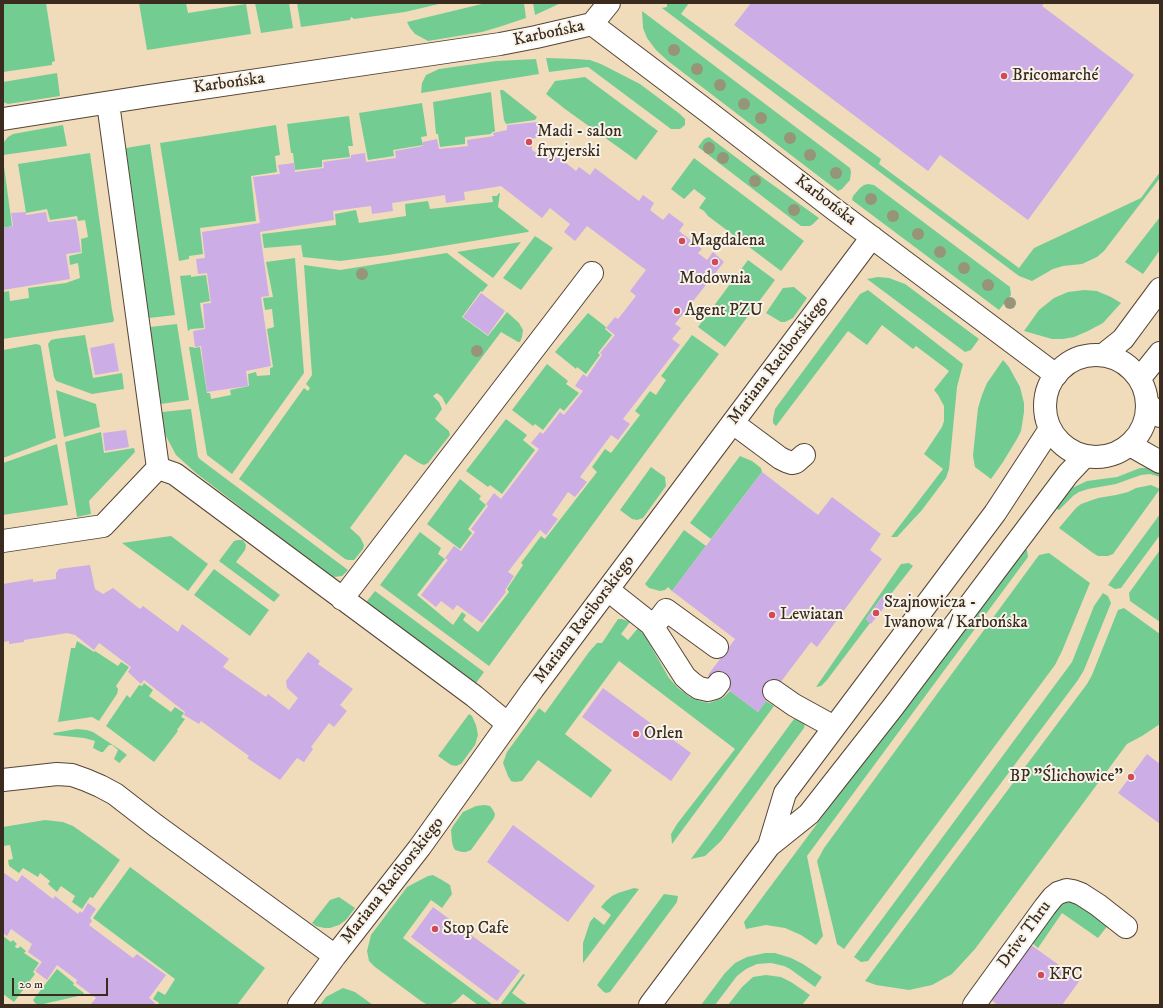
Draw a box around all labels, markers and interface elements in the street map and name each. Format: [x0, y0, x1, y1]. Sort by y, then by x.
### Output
street label: Karbońska [512, 17, 586, 51]
place label: Bricomarché [1012, 66, 1098, 86]
street label: Karbońska [192, 69, 266, 99]
marker: Bricomarché [999, 71, 1009, 81]
place label: Madi - salon fryzjerski [537, 122, 622, 162]
marker: Madi - salon fryzjerski [524, 137, 534, 147]
street label: Karbońska [790, 171, 860, 231]
place label: Magdalena [690, 231, 765, 251]
marker: Magdalena [677, 236, 687, 246]
marker: Modownia [710, 257, 720, 267]
place label: Modownia [679, 269, 751, 289]
street label: Mariana Raciborskiego [724, 293, 834, 429]
place label: Agent PZU [685, 301, 763, 321]
marker: Agent PZU [672, 306, 682, 316]
street label: Mariana Raciborskiego [530, 552, 640, 688]
place label: Szajnowicza - Iwanowa / Karbońska [884, 593, 1028, 633]
place label: Lewiatan [780, 605, 843, 625]
marker: Szajnowicza - Iwanowa / Karbońska [871, 608, 881, 618]
marker: Lewiatan [767, 610, 777, 620]
place label: Orlen [644, 724, 683, 744]
marker: Orlen [631, 729, 641, 739]
place label: BP "Ślichowice" [1010, 767, 1123, 787]
marker: BP "Ślichowice" [1126, 772, 1136, 782]
street label: Mariana Raciborskiego [337, 814, 449, 948]
street label: Drive Thru [994, 898, 1056, 972]
place label: Stop Cafe [443, 919, 509, 939]
marker: Stop Cafe [430, 924, 440, 934]
place label: KFC [1049, 965, 1083, 985]
scale bar [14, 970, 110, 996]
marker: KFC [1036, 970, 1046, 980]
text: 20 m [19, 977, 43, 992]

